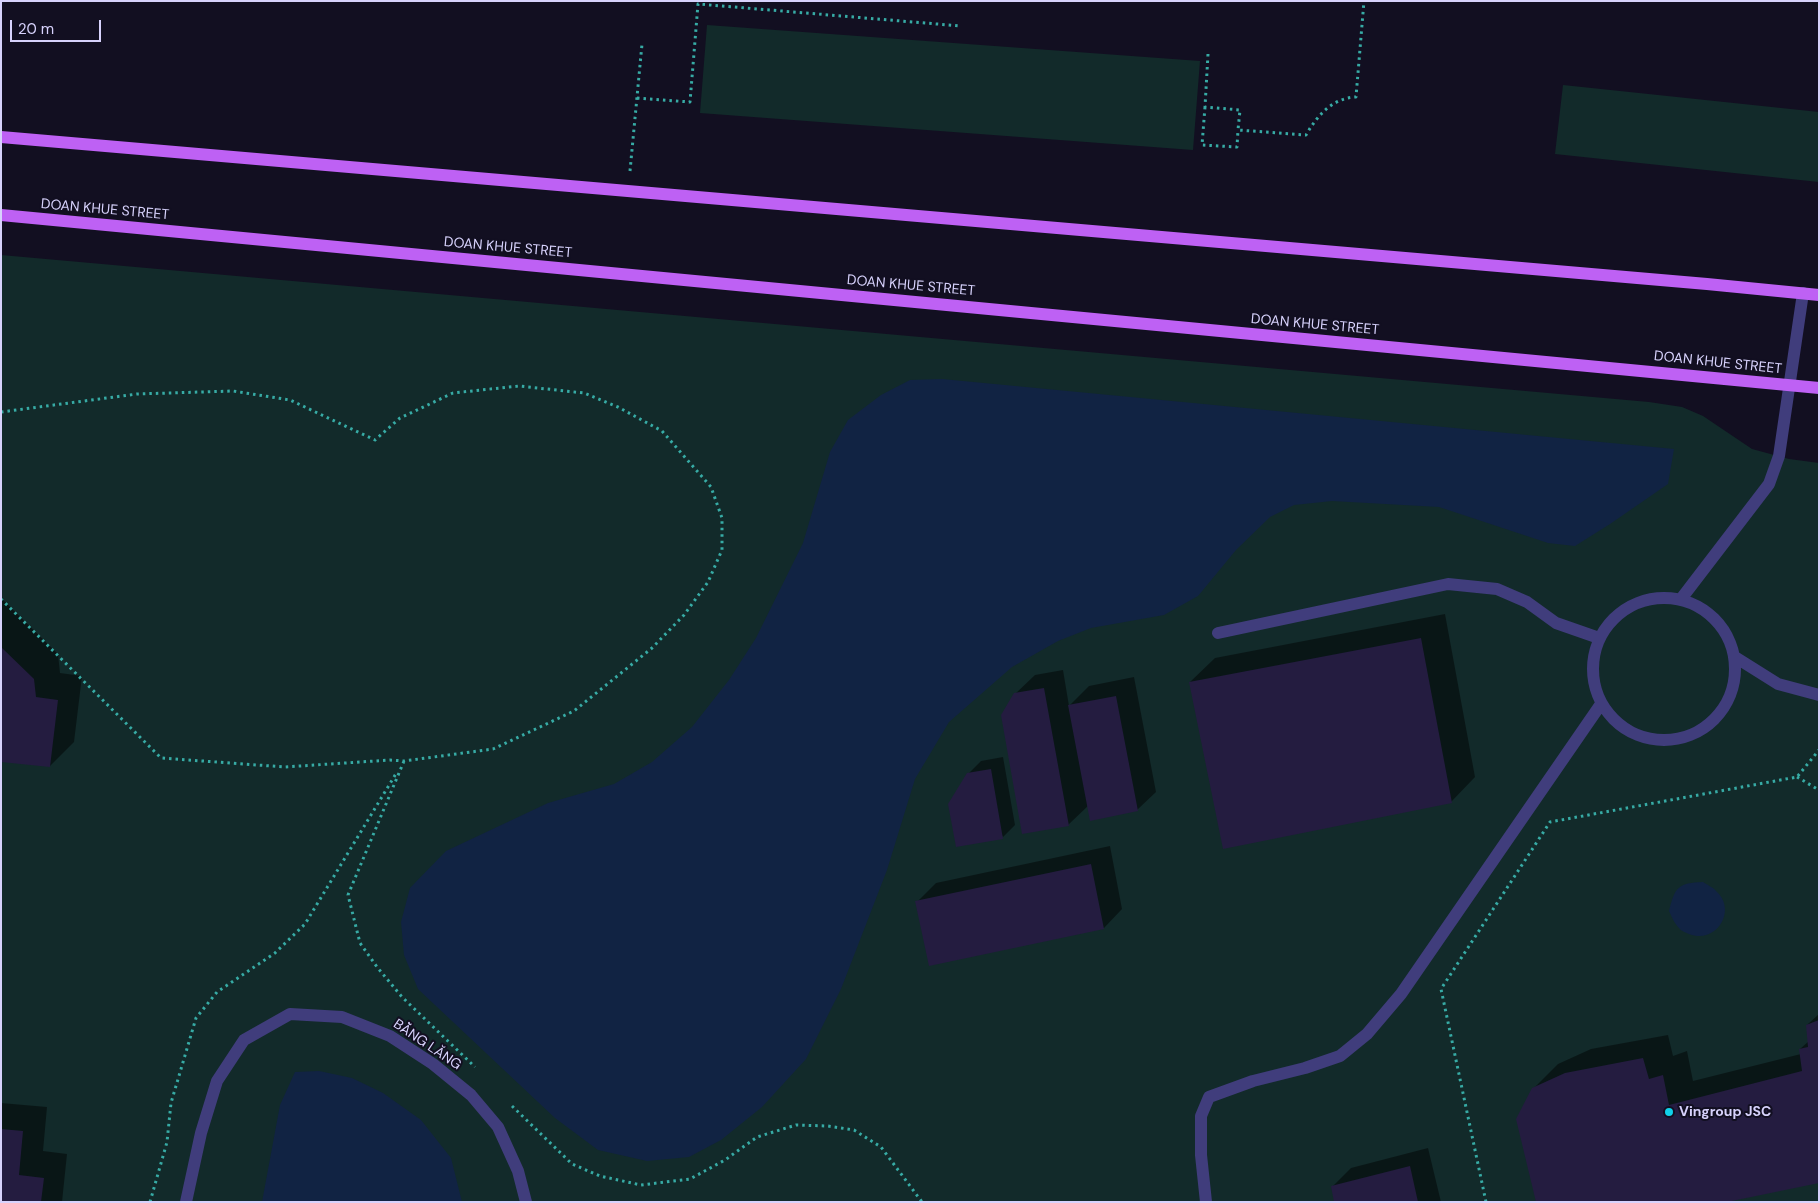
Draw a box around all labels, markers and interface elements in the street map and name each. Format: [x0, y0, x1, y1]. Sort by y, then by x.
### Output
scale bar [12, 10, 104, 42]
text: 20 m [18, 19, 54, 39]
street label: DOAN KHUE STREET [40, 196, 170, 224]
street label: DOAN KHUE STREET [443, 234, 573, 262]
street label: DOAN KHUE STREET [846, 272, 976, 300]
street label: DOAN KHUE STREET [1250, 311, 1380, 339]
street label: DOAN KHUE STREET [1653, 348, 1783, 378]
street label: BẰNG LĂNG [390, 1016, 464, 1074]
place label: Vingroup JSC [1679, 1104, 1771, 1120]
marker: Vingroup JSC [1663, 1106, 1675, 1118]

